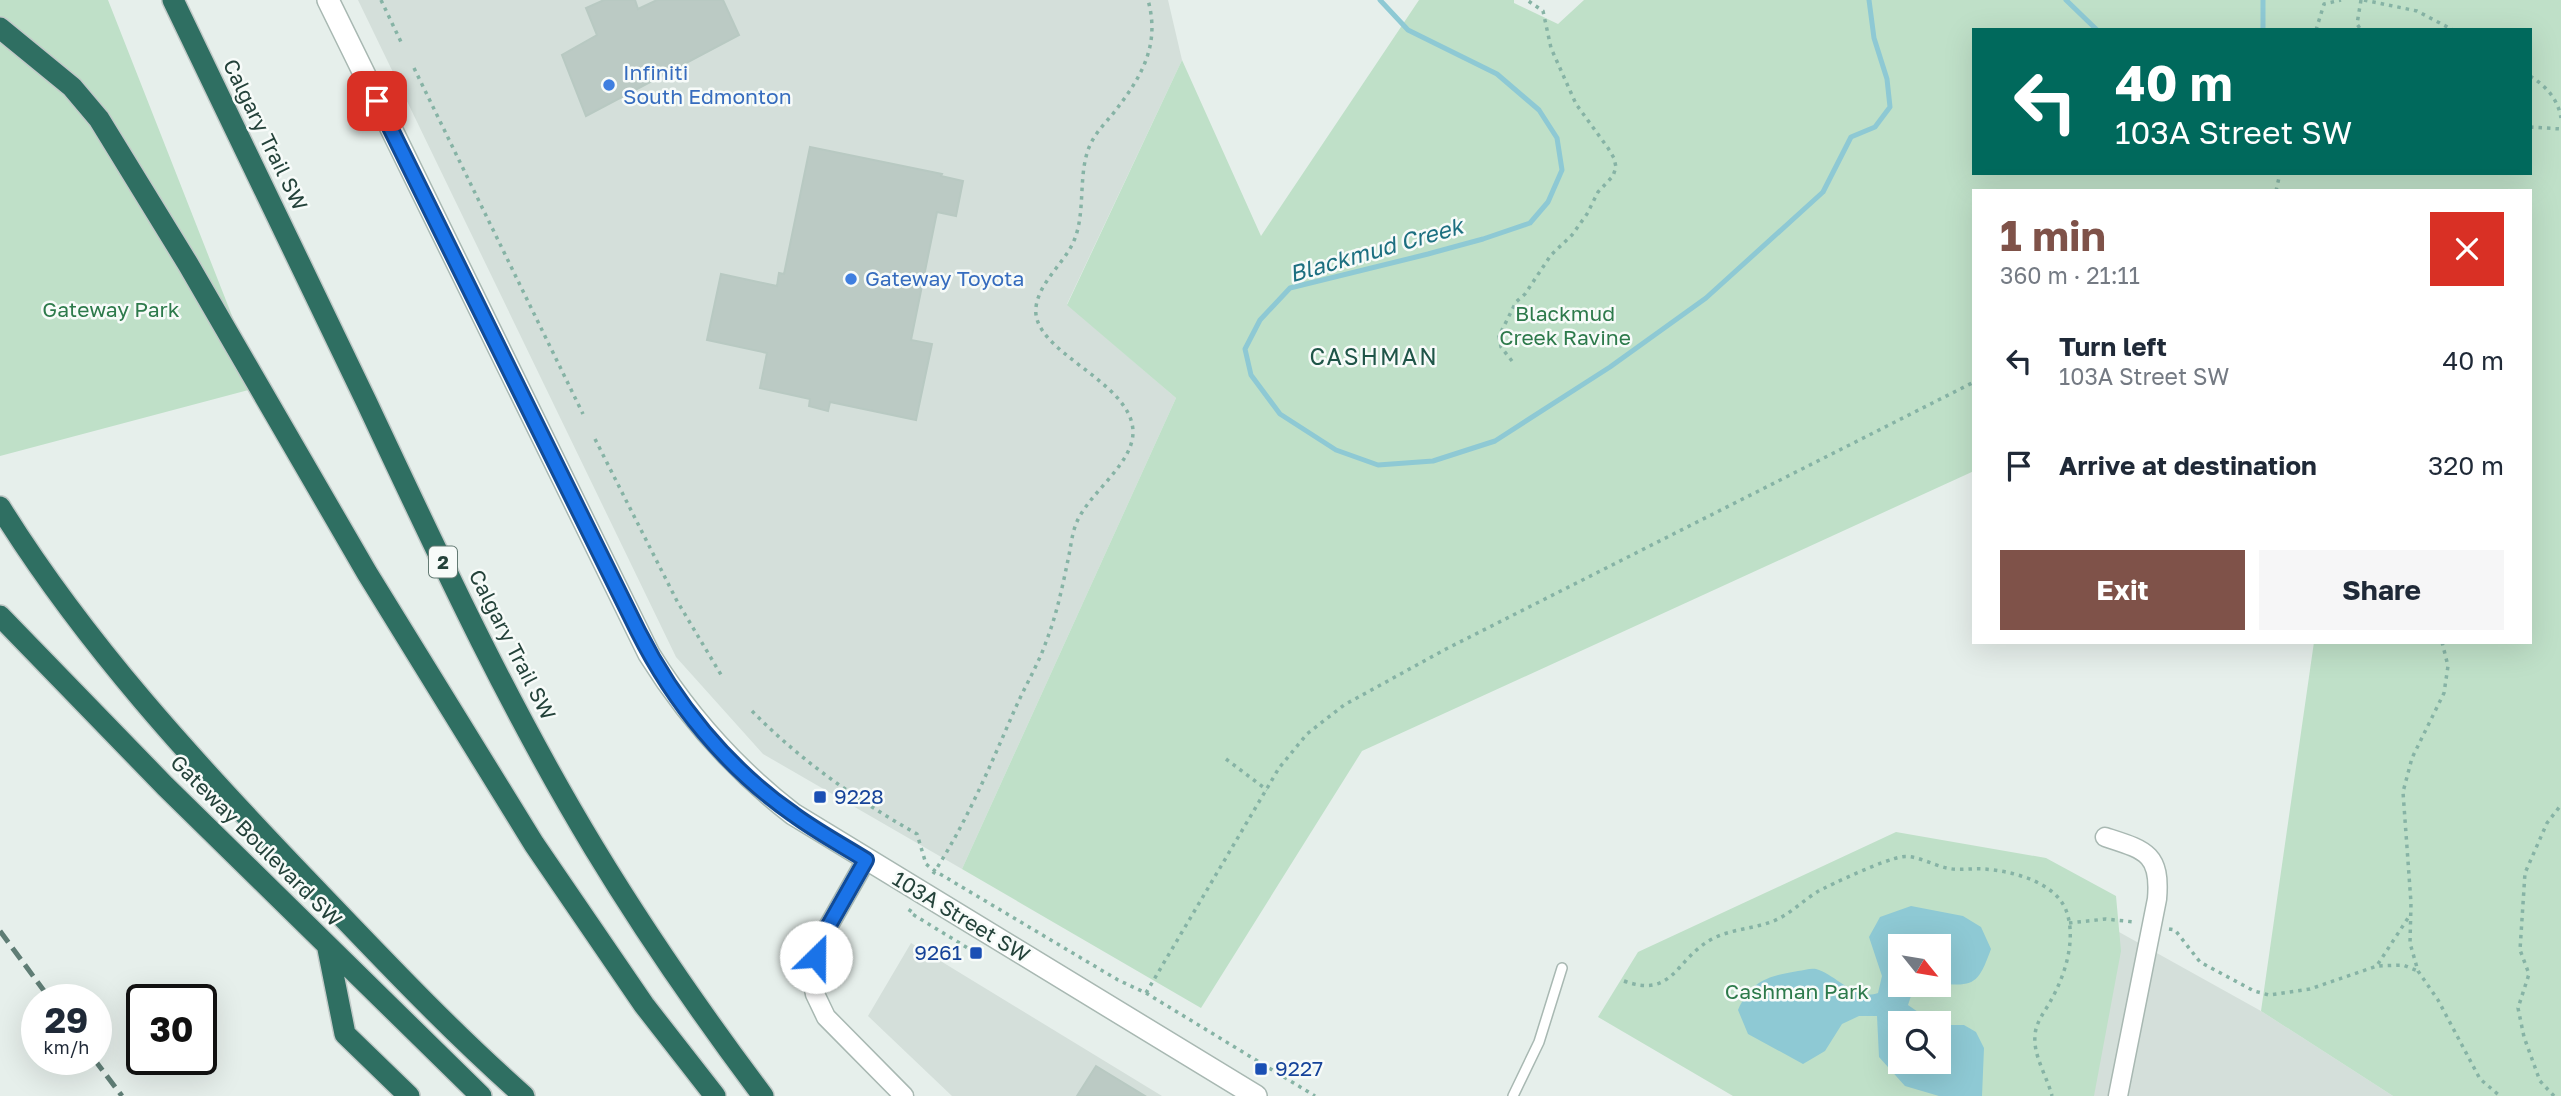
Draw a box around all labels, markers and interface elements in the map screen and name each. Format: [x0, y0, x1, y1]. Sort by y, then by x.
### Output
text: 40 m [2115, 53, 2233, 112]
street label: Calgary Trail SW [218, 55, 314, 215]
icon: left [2000, 56, 2091, 147]
place label: Infiniti South Edmonton [623, 59, 792, 109]
pin [347, 71, 407, 131]
marker: Infiniti South Edmonton [601, 77, 617, 93]
icon: arrive [358, 82, 396, 120]
text: 103A Street SW [2115, 113, 2352, 151]
water label: Blackmud Creek [1286, 210, 1468, 287]
text: 1 min [2000, 210, 2106, 260]
button: close [2430, 212, 2504, 286]
text: 360 m · 21:11 [2000, 261, 2140, 289]
place label: Gateway Toyota [865, 265, 1024, 291]
marker: Gateway Toyota [843, 271, 859, 287]
park label: Gateway Park [42, 296, 180, 322]
park label: Blackmud Creek Ravine [1499, 300, 1631, 350]
text: Turn left [2059, 331, 2167, 362]
district label: CASHMAN [1309, 342, 1439, 370]
icon: left [2000, 342, 2038, 380]
text: 40 m [2443, 345, 2504, 376]
text: 103A Street SW [2059, 362, 2229, 390]
icon: arrive [2000, 447, 2038, 485]
text: Arrive at destination [2059, 450, 2317, 481]
text: 320 m [2428, 450, 2504, 481]
road number: 2 [429, 547, 457, 578]
button: Exit [2000, 550, 2245, 630]
button: Share [2259, 550, 2504, 630]
street label: Calgary Trail SW [464, 565, 562, 724]
street label: Gateway Boulevard SW [165, 749, 348, 932]
place label: 9228 [834, 783, 884, 809]
marker: 9228 [812, 789, 828, 805]
street label: 103A Street SW [888, 865, 1035, 967]
position arrow [779, 920, 853, 994]
north arrow [1888, 934, 1951, 998]
map controls [1888, 934, 1951, 1074]
place label: 9261 [914, 939, 962, 965]
marker: 9261 [968, 945, 984, 961]
park label: Cashman Park [1725, 978, 1869, 1004]
speed limit sign: 30 [126, 984, 217, 1075]
text: 29 [45, 999, 88, 1041]
button: search [1888, 1011, 1951, 1074]
text: km/h [44, 1036, 89, 1058]
place label: 9227 [1275, 1055, 1323, 1081]
marker: 9227 [1253, 1061, 1269, 1077]

